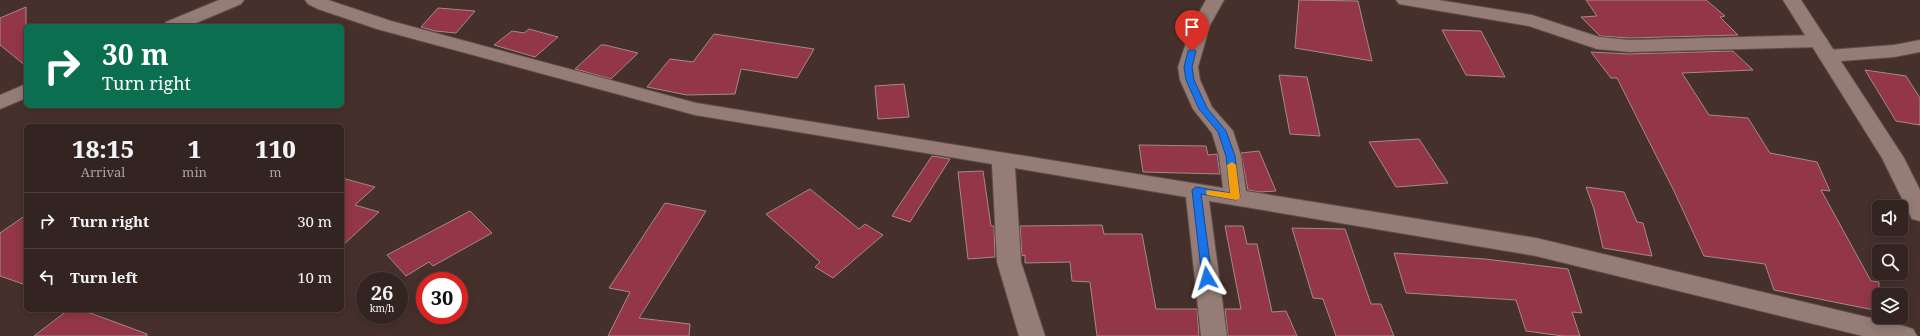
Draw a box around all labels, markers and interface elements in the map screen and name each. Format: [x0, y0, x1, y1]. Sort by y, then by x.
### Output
pin [1175, 10, 1209, 51]
icon: arrive [1181, 16, 1203, 38]
text: 30 m [102, 35, 169, 73]
icon: right [36, 40, 88, 92]
text: Turn right [102, 71, 191, 95]
text: 18:15 [72, 132, 134, 165]
text: 1 [188, 132, 201, 165]
text: 110 [255, 132, 296, 165]
text: Arrival [81, 163, 125, 181]
text: min [182, 163, 207, 181]
text: m [269, 163, 282, 181]
map controls [1872, 200, 1908, 324]
button: sound [1872, 200, 1908, 236]
icon: right [36, 210, 58, 232]
text: Turn right [70, 211, 149, 231]
text: 30 m [297, 211, 332, 231]
button: search [1872, 244, 1908, 280]
position arrow [1186, 257, 1228, 299]
icon: left [36, 266, 58, 288]
text: Turn left [70, 267, 138, 287]
text: 10 m [297, 267, 332, 287]
speed limit sign: 30 [416, 272, 468, 324]
text: 26 [371, 279, 393, 306]
button: layers [1872, 288, 1908, 324]
text: km/h [370, 301, 394, 315]

